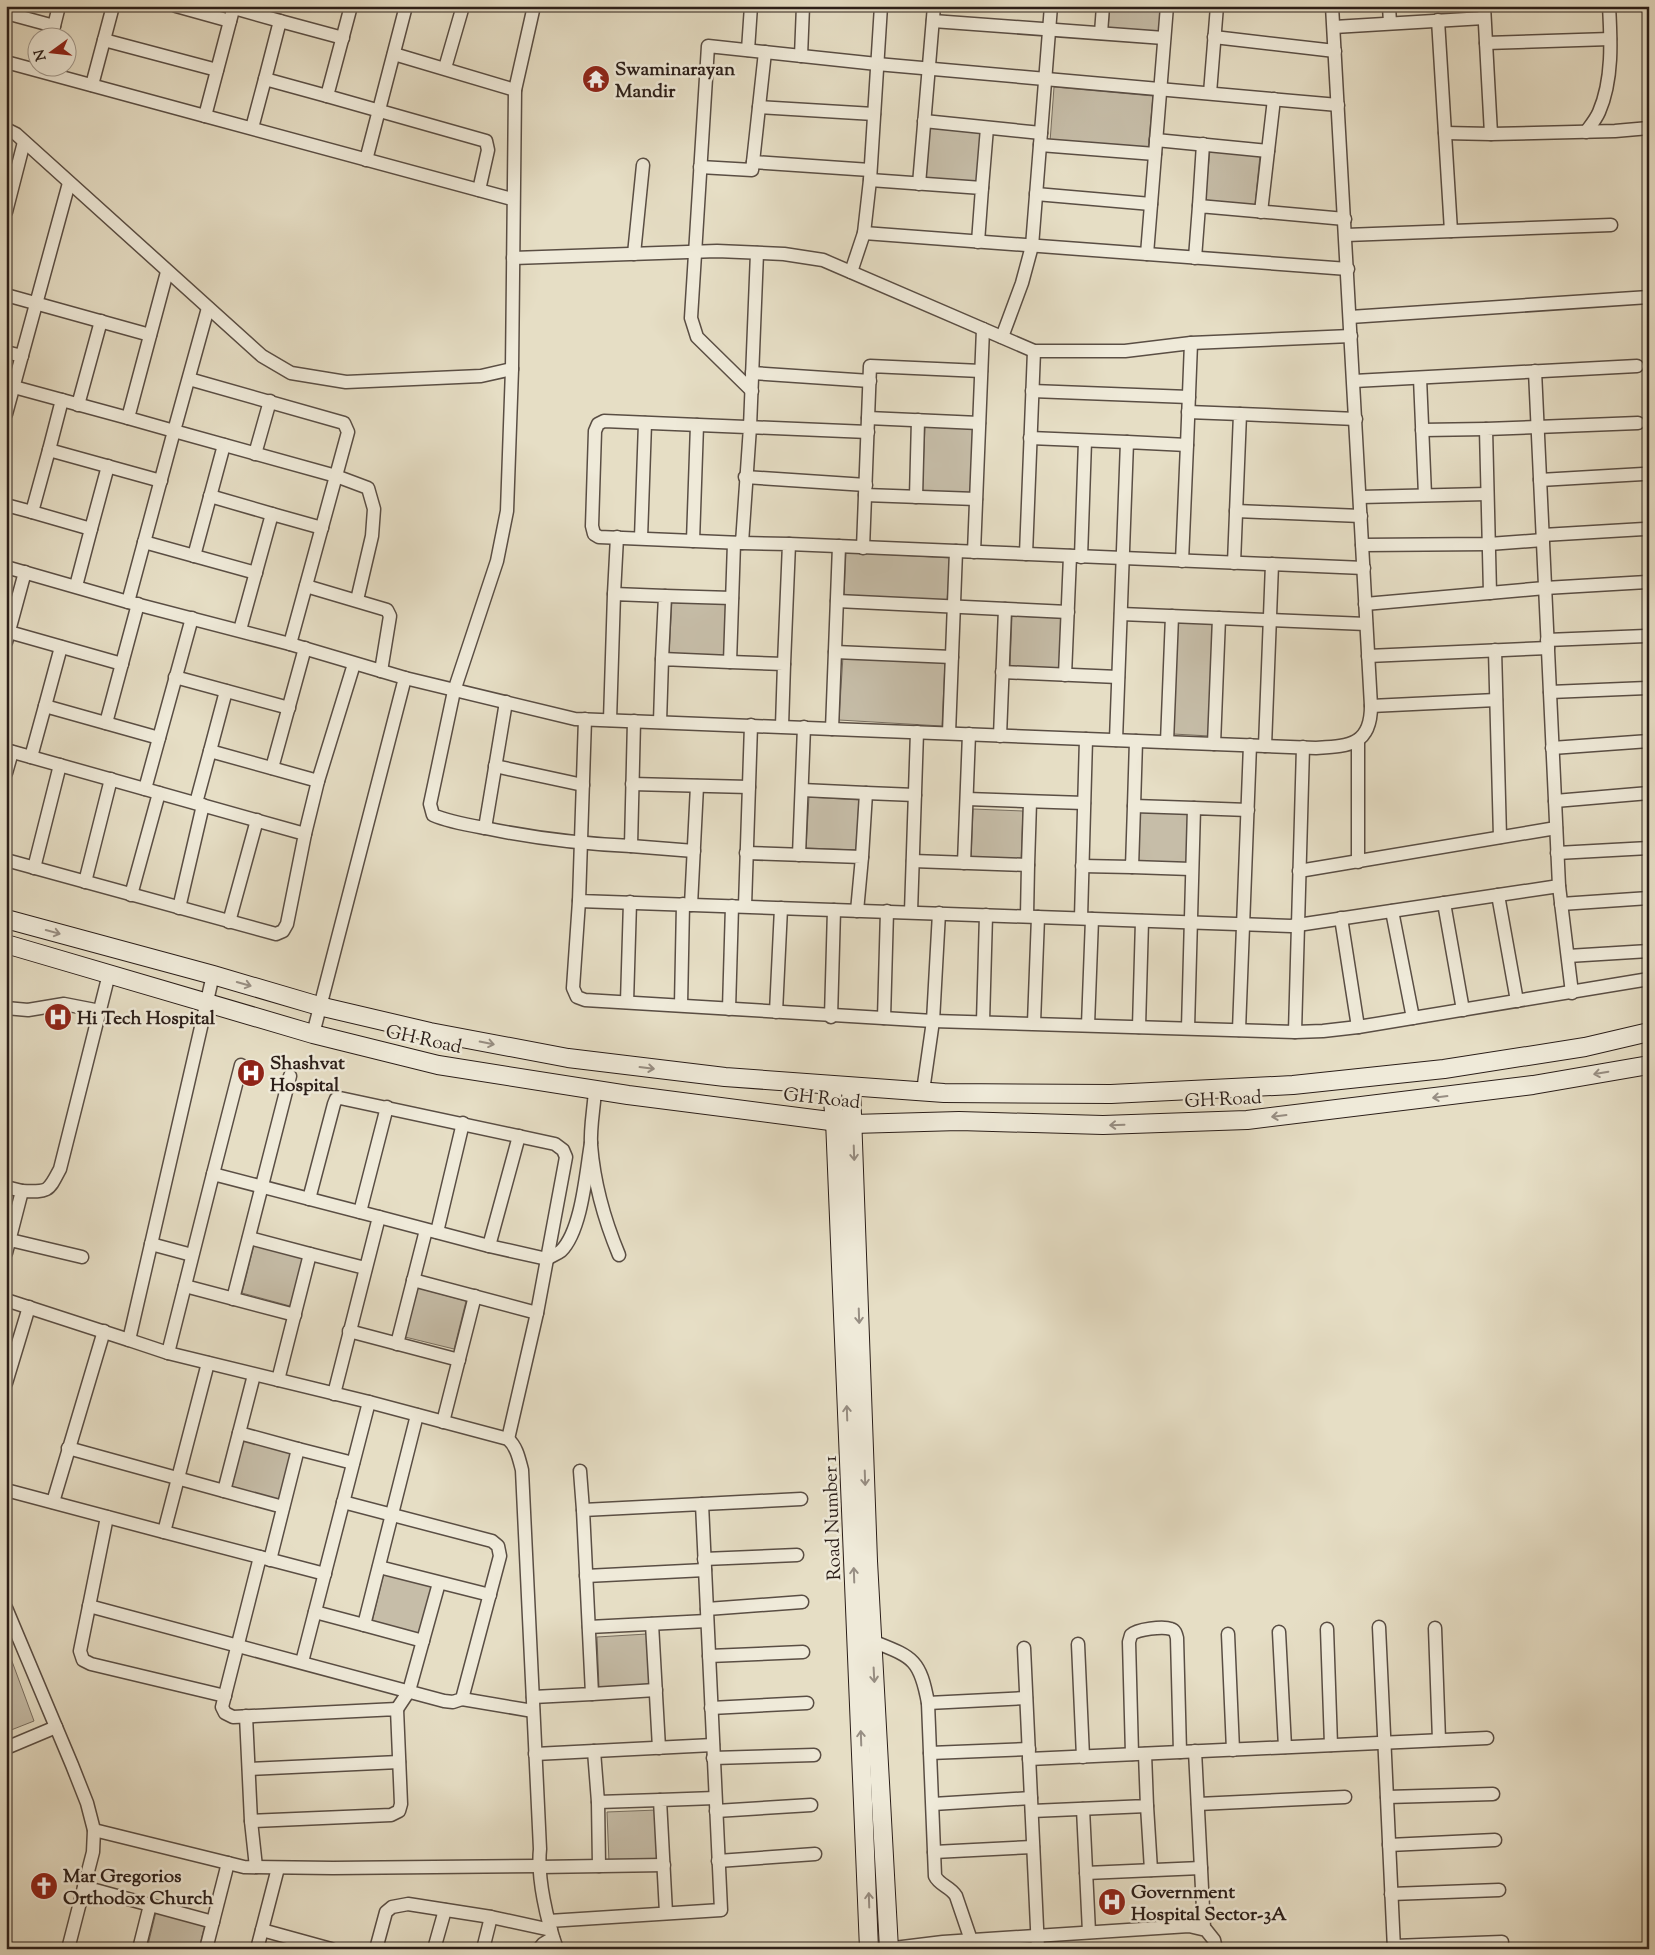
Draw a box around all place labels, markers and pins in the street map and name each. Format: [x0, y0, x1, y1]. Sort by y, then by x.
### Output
place label: Swaminarayan Mandir [615, 57, 736, 106]
temple icon: Swaminarayan Mandir [581, 64, 611, 94]
hospital icon: Hi Tech Hospital [43, 1002, 73, 1032]
place label: Hi Tech Hospital [77, 1006, 216, 1033]
place label: Shashvat Hospital [270, 1051, 345, 1100]
hospital icon: Shashvat Hospital [236, 1058, 266, 1088]
place label: Mar Gregorios Orthodox Church [63, 1864, 214, 1913]
church icon: Mar Gregorios Orthodox Church [29, 1871, 59, 1901]
place label: Government Hospital Sector-3A [1131, 1880, 1287, 1929]
hospital icon: Government Hospital Sector-3A [1097, 1887, 1127, 1917]

